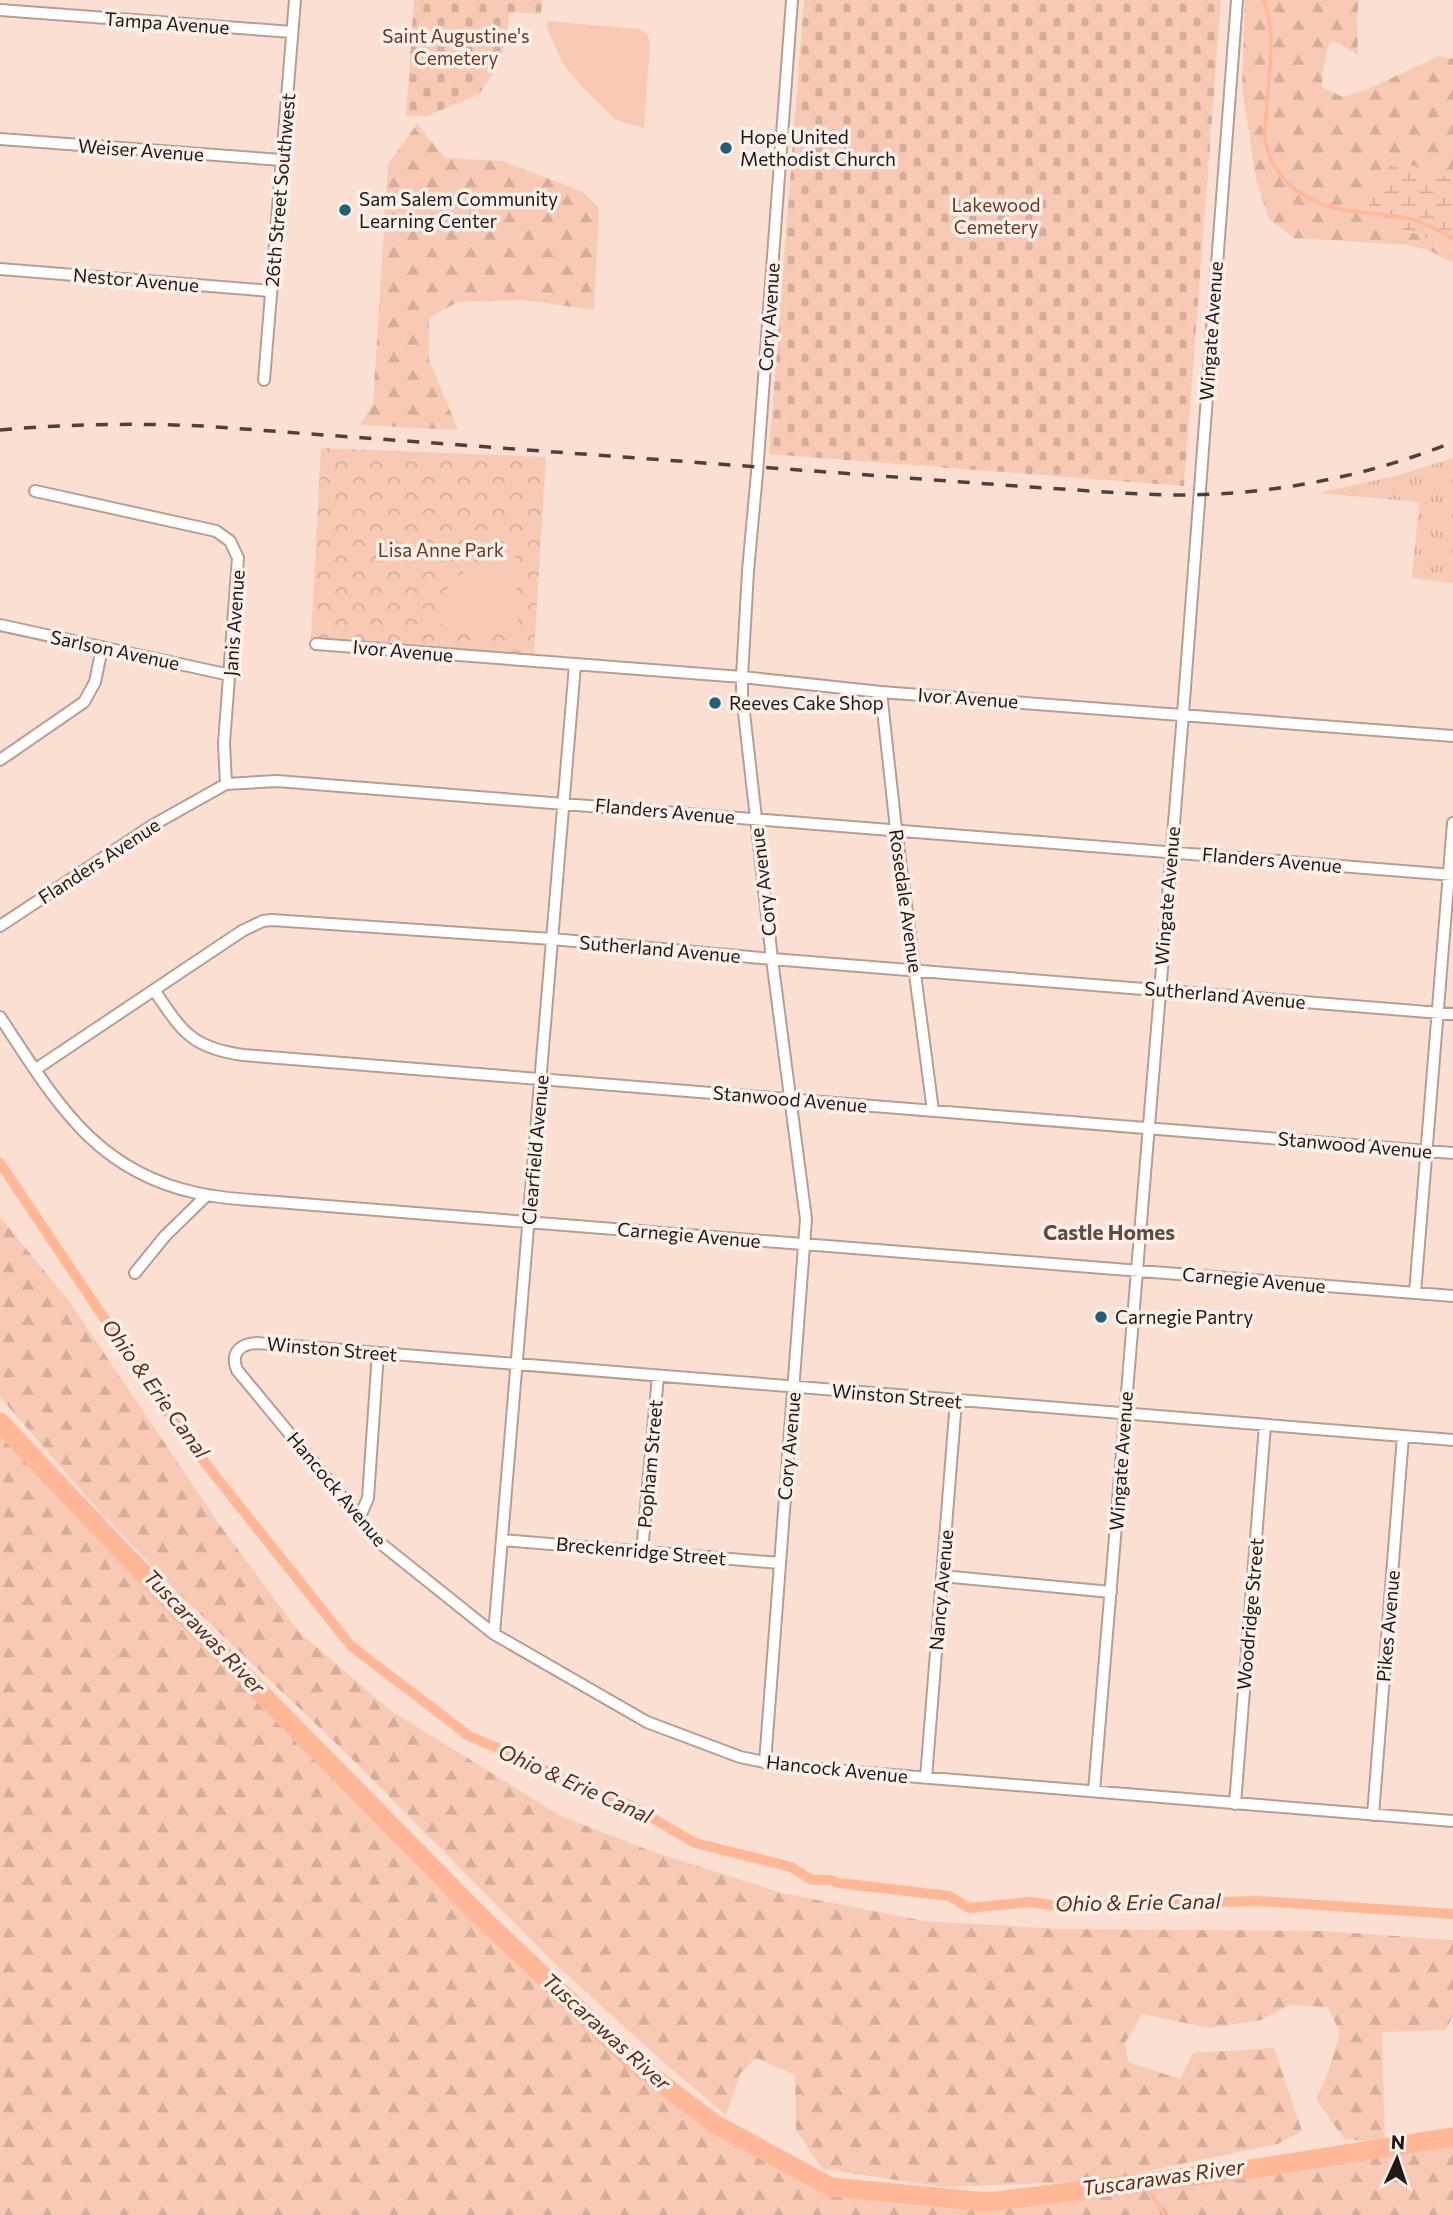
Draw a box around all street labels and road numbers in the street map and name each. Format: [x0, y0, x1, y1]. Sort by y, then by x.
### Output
street label: Tampa Avenue [104, 7, 230, 38]
street label: 26th Street Southwest [260, 92, 299, 288]
street label: Weiser Avenue [77, 134, 205, 165]
street label: Wingate Avenue [1194, 260, 1227, 402]
street label: Cory Avenue [753, 262, 784, 372]
street label: Nestor Avenue [72, 263, 200, 296]
street label: Janis Avenue [218, 569, 249, 677]
street label: Sarlson Avenue [48, 625, 182, 674]
street label: Ivor Avenue [352, 635, 454, 666]
street label: Ivor Avenue [917, 683, 1019, 712]
street label: Flanders Avenue [594, 793, 736, 828]
street label: Flanders Avenue [34, 813, 164, 908]
street label: Wingate Avenue [1149, 825, 1184, 967]
street label: Cory Avenue [744, 827, 781, 937]
street label: Rosedale Avenue [885, 828, 928, 974]
street label: Flanders Avenue [1201, 842, 1343, 877]
street label: Sutherland Avenue [579, 930, 742, 967]
street label: Sutherland Avenue [1144, 976, 1307, 1013]
street label: Clearfield Avenue [516, 1074, 553, 1226]
street label: Stanwood Avenue [712, 1080, 868, 1117]
street label: Stanwood Avenue [1277, 1126, 1433, 1163]
street label: Carnegie Avenue [616, 1217, 762, 1252]
street label: Carnegie Avenue [1181, 1262, 1327, 1297]
street label: Winston Street [266, 1331, 398, 1366]
street label: Winston Street [831, 1378, 963, 1413]
street label: Wingate Avenue [1104, 1390, 1137, 1532]
street label: Cory Avenue [772, 1391, 805, 1501]
street label: Popham Street [632, 1399, 667, 1529]
street label: Hancock Avenue [283, 1427, 392, 1551]
street label: Nancy Avenue [924, 1529, 957, 1651]
street label: Breckenridge Street [555, 1532, 727, 1569]
street label: Woodridge Street [1231, 1537, 1268, 1691]
street label: Pikes Avenue [1371, 1569, 1404, 1683]
street label: Hancock Avenue [765, 1750, 909, 1787]

